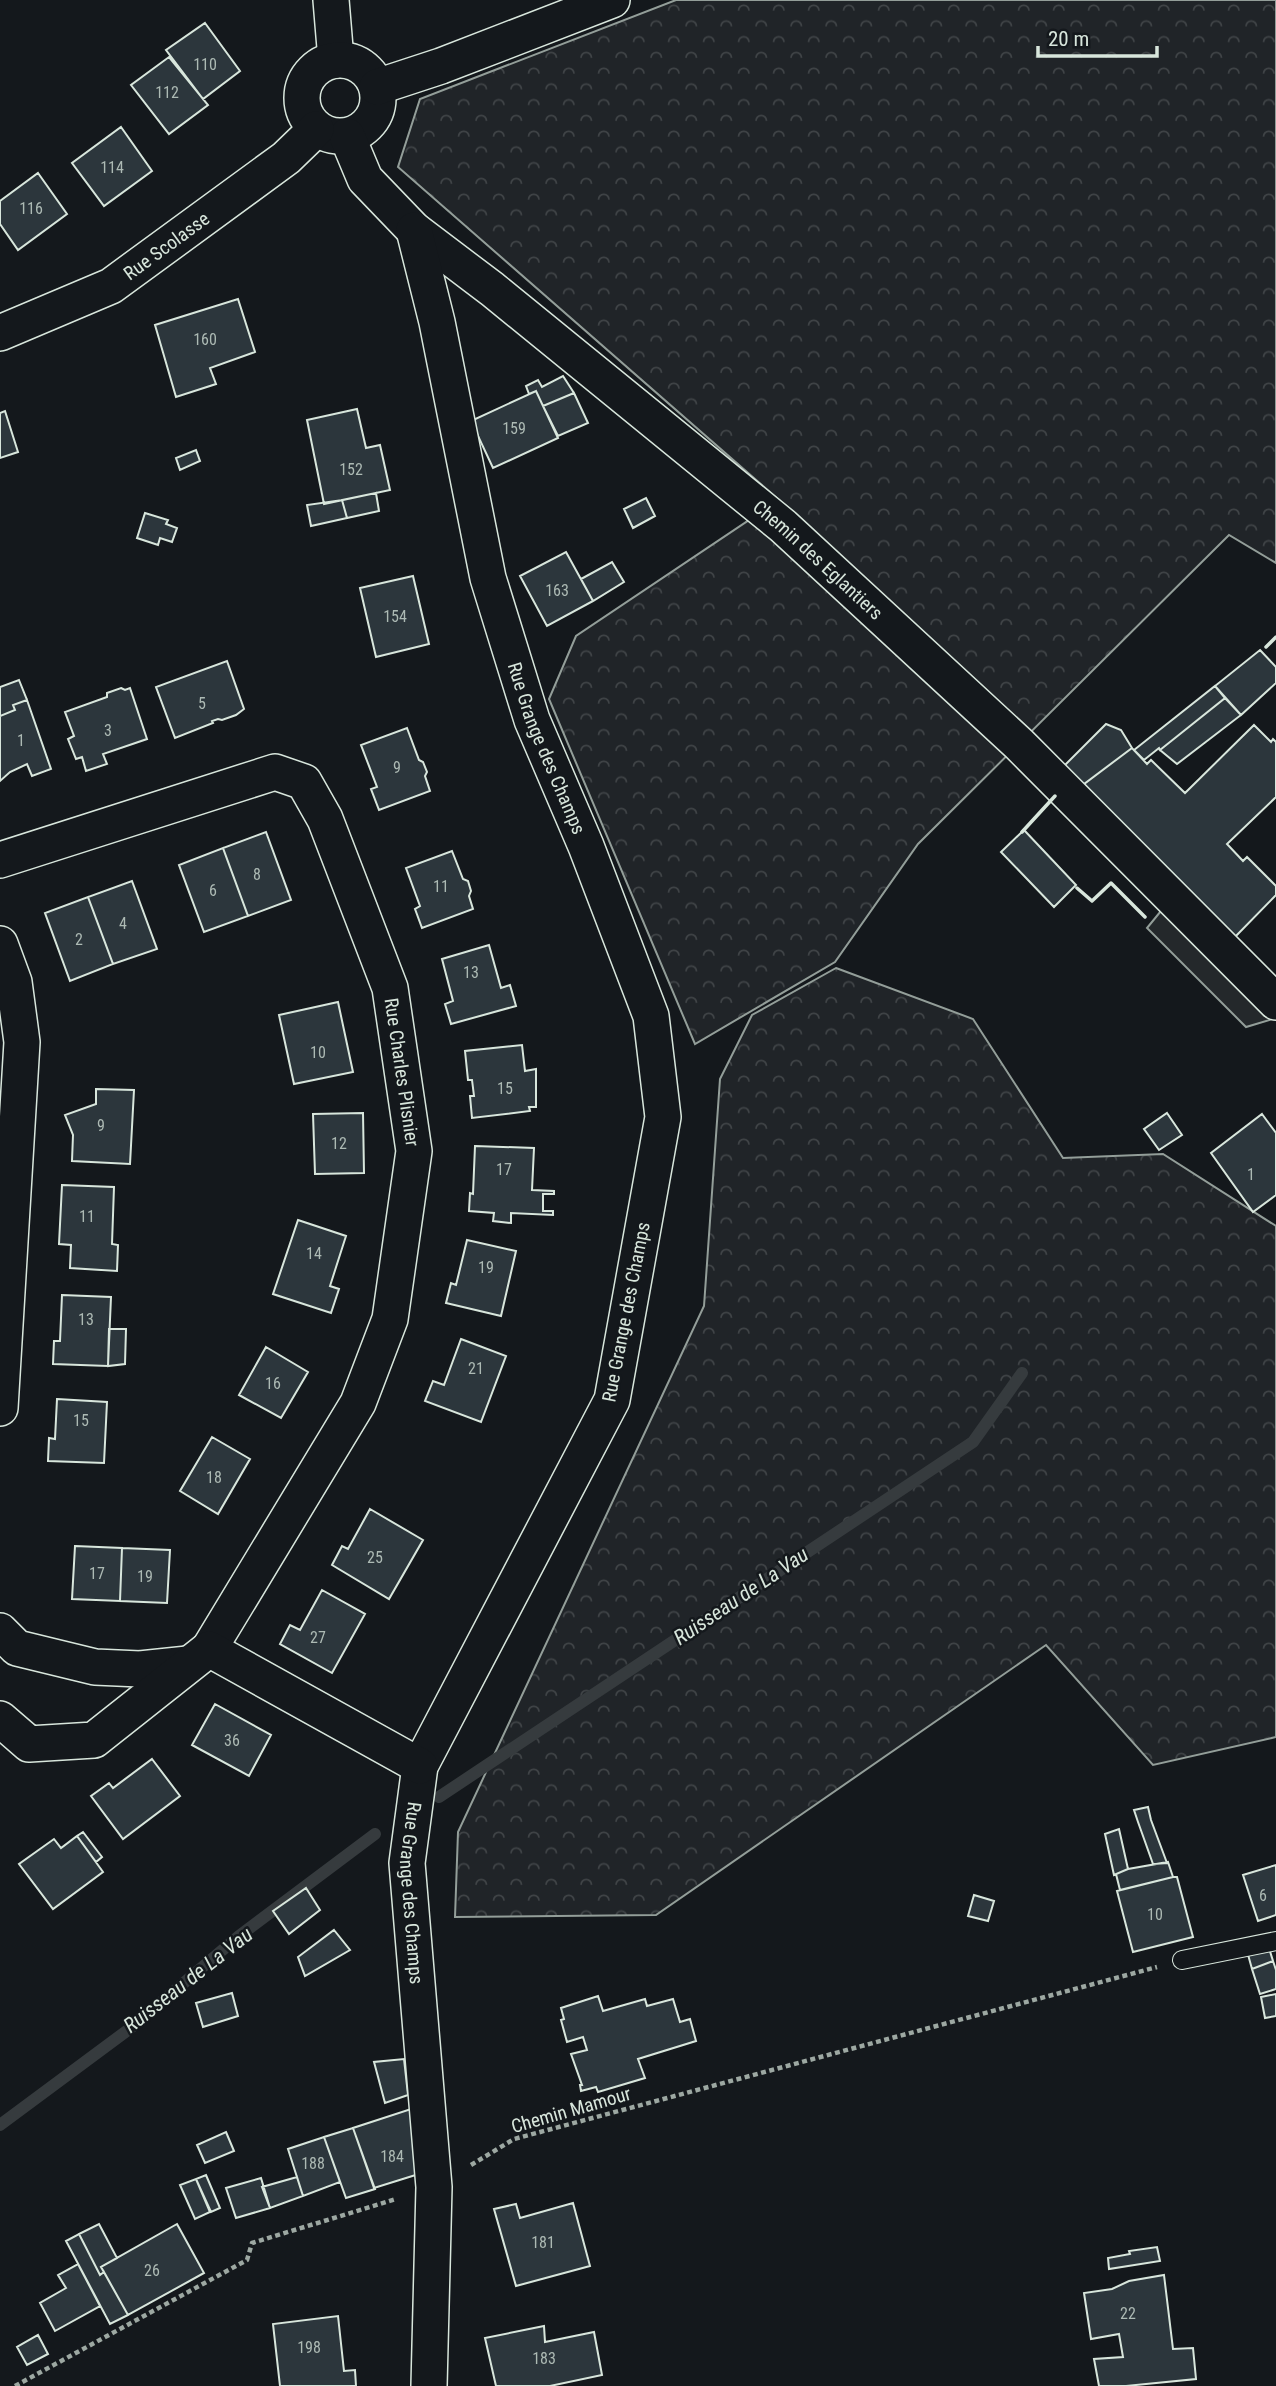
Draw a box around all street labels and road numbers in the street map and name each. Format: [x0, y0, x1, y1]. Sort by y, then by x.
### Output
street label: Rue Scolasse [119, 207, 214, 285]
street label: Chemin des Eglantiers [749, 495, 888, 624]
street label: Rue Grange des Champs [503, 659, 591, 838]
street label: Rue Charles Plisnier [380, 996, 425, 1148]
street label: Rue Grange des Champs [597, 1220, 655, 1404]
street label: Rue Grange des Champs [395, 1800, 429, 1985]
street label: Chemin Mamour [509, 2082, 634, 2138]

